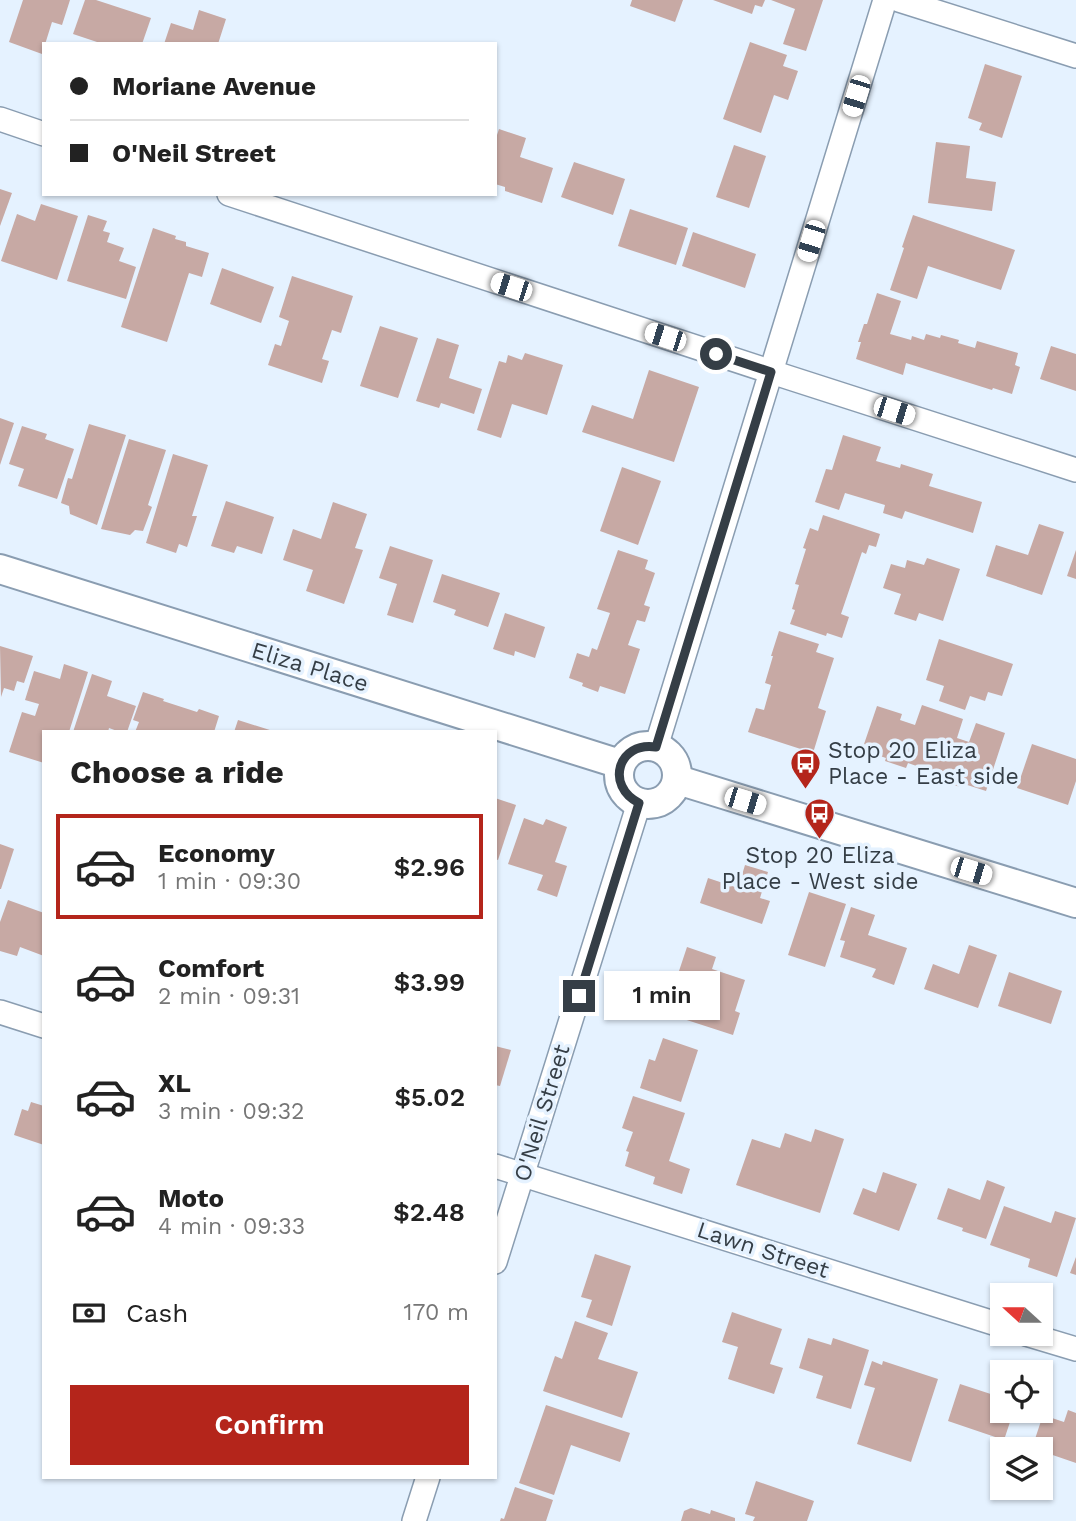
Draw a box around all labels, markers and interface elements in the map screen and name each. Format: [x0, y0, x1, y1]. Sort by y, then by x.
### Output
text: Moriane Avenue [112, 71, 316, 101]
car [840, 73, 873, 119]
text: O'Neil Street [112, 138, 276, 168]
car [795, 218, 828, 264]
car [488, 271, 535, 303]
car [642, 321, 689, 353]
route start [700, 338, 732, 370]
car [871, 395, 918, 427]
street label: Eliza Place [248, 636, 372, 698]
place label: Stop 20 Eliza Place - East side [828, 737, 1019, 790]
bus stop icon: Stop 20 Eliza Place - East side [788, 746, 822, 790]
text: Choose a ride [70, 753, 284, 791]
car [722, 785, 769, 817]
bus stop icon: Stop 20 Eliza Place - West side [803, 797, 837, 841]
icon: car [74, 835, 137, 898]
text: Economy [158, 838, 275, 868]
place label: Stop 20 Eliza Place - West side [721, 842, 919, 895]
text: $2.96 [394, 852, 465, 882]
car [948, 855, 995, 887]
text: 1 min · 09:30 [158, 868, 301, 895]
icon: car [74, 950, 137, 1013]
text: Comfort [158, 953, 264, 983]
text: $3.99 [394, 967, 465, 997]
callout: 1 min [604, 972, 719, 1020]
route end [563, 980, 595, 1012]
text: 1 min [632, 982, 692, 1009]
text: 2 min · 09:31 [158, 983, 300, 1010]
street label: O'Neil Street [508, 1041, 576, 1185]
icon: car [74, 1065, 137, 1128]
text: XL [158, 1068, 191, 1098]
text: $5.02 [395, 1082, 465, 1112]
text: 3 min · 09:32 [158, 1098, 305, 1125]
icon: car [74, 1180, 137, 1243]
text: Moto [158, 1183, 224, 1213]
text: $2.48 [393, 1197, 465, 1227]
text: 4 min · 09:33 [158, 1213, 305, 1240]
street label: Lawn Street [694, 1216, 833, 1284]
north arrow [990, 1283, 1054, 1346]
map controls [990, 1283, 1053, 1500]
icon: cash [70, 1294, 108, 1332]
text: Cash [126, 1298, 188, 1328]
text: 170 m [404, 1299, 469, 1326]
button: locate [990, 1360, 1053, 1423]
button: Confirm [70, 1385, 469, 1465]
button: layers [990, 1437, 1053, 1500]

